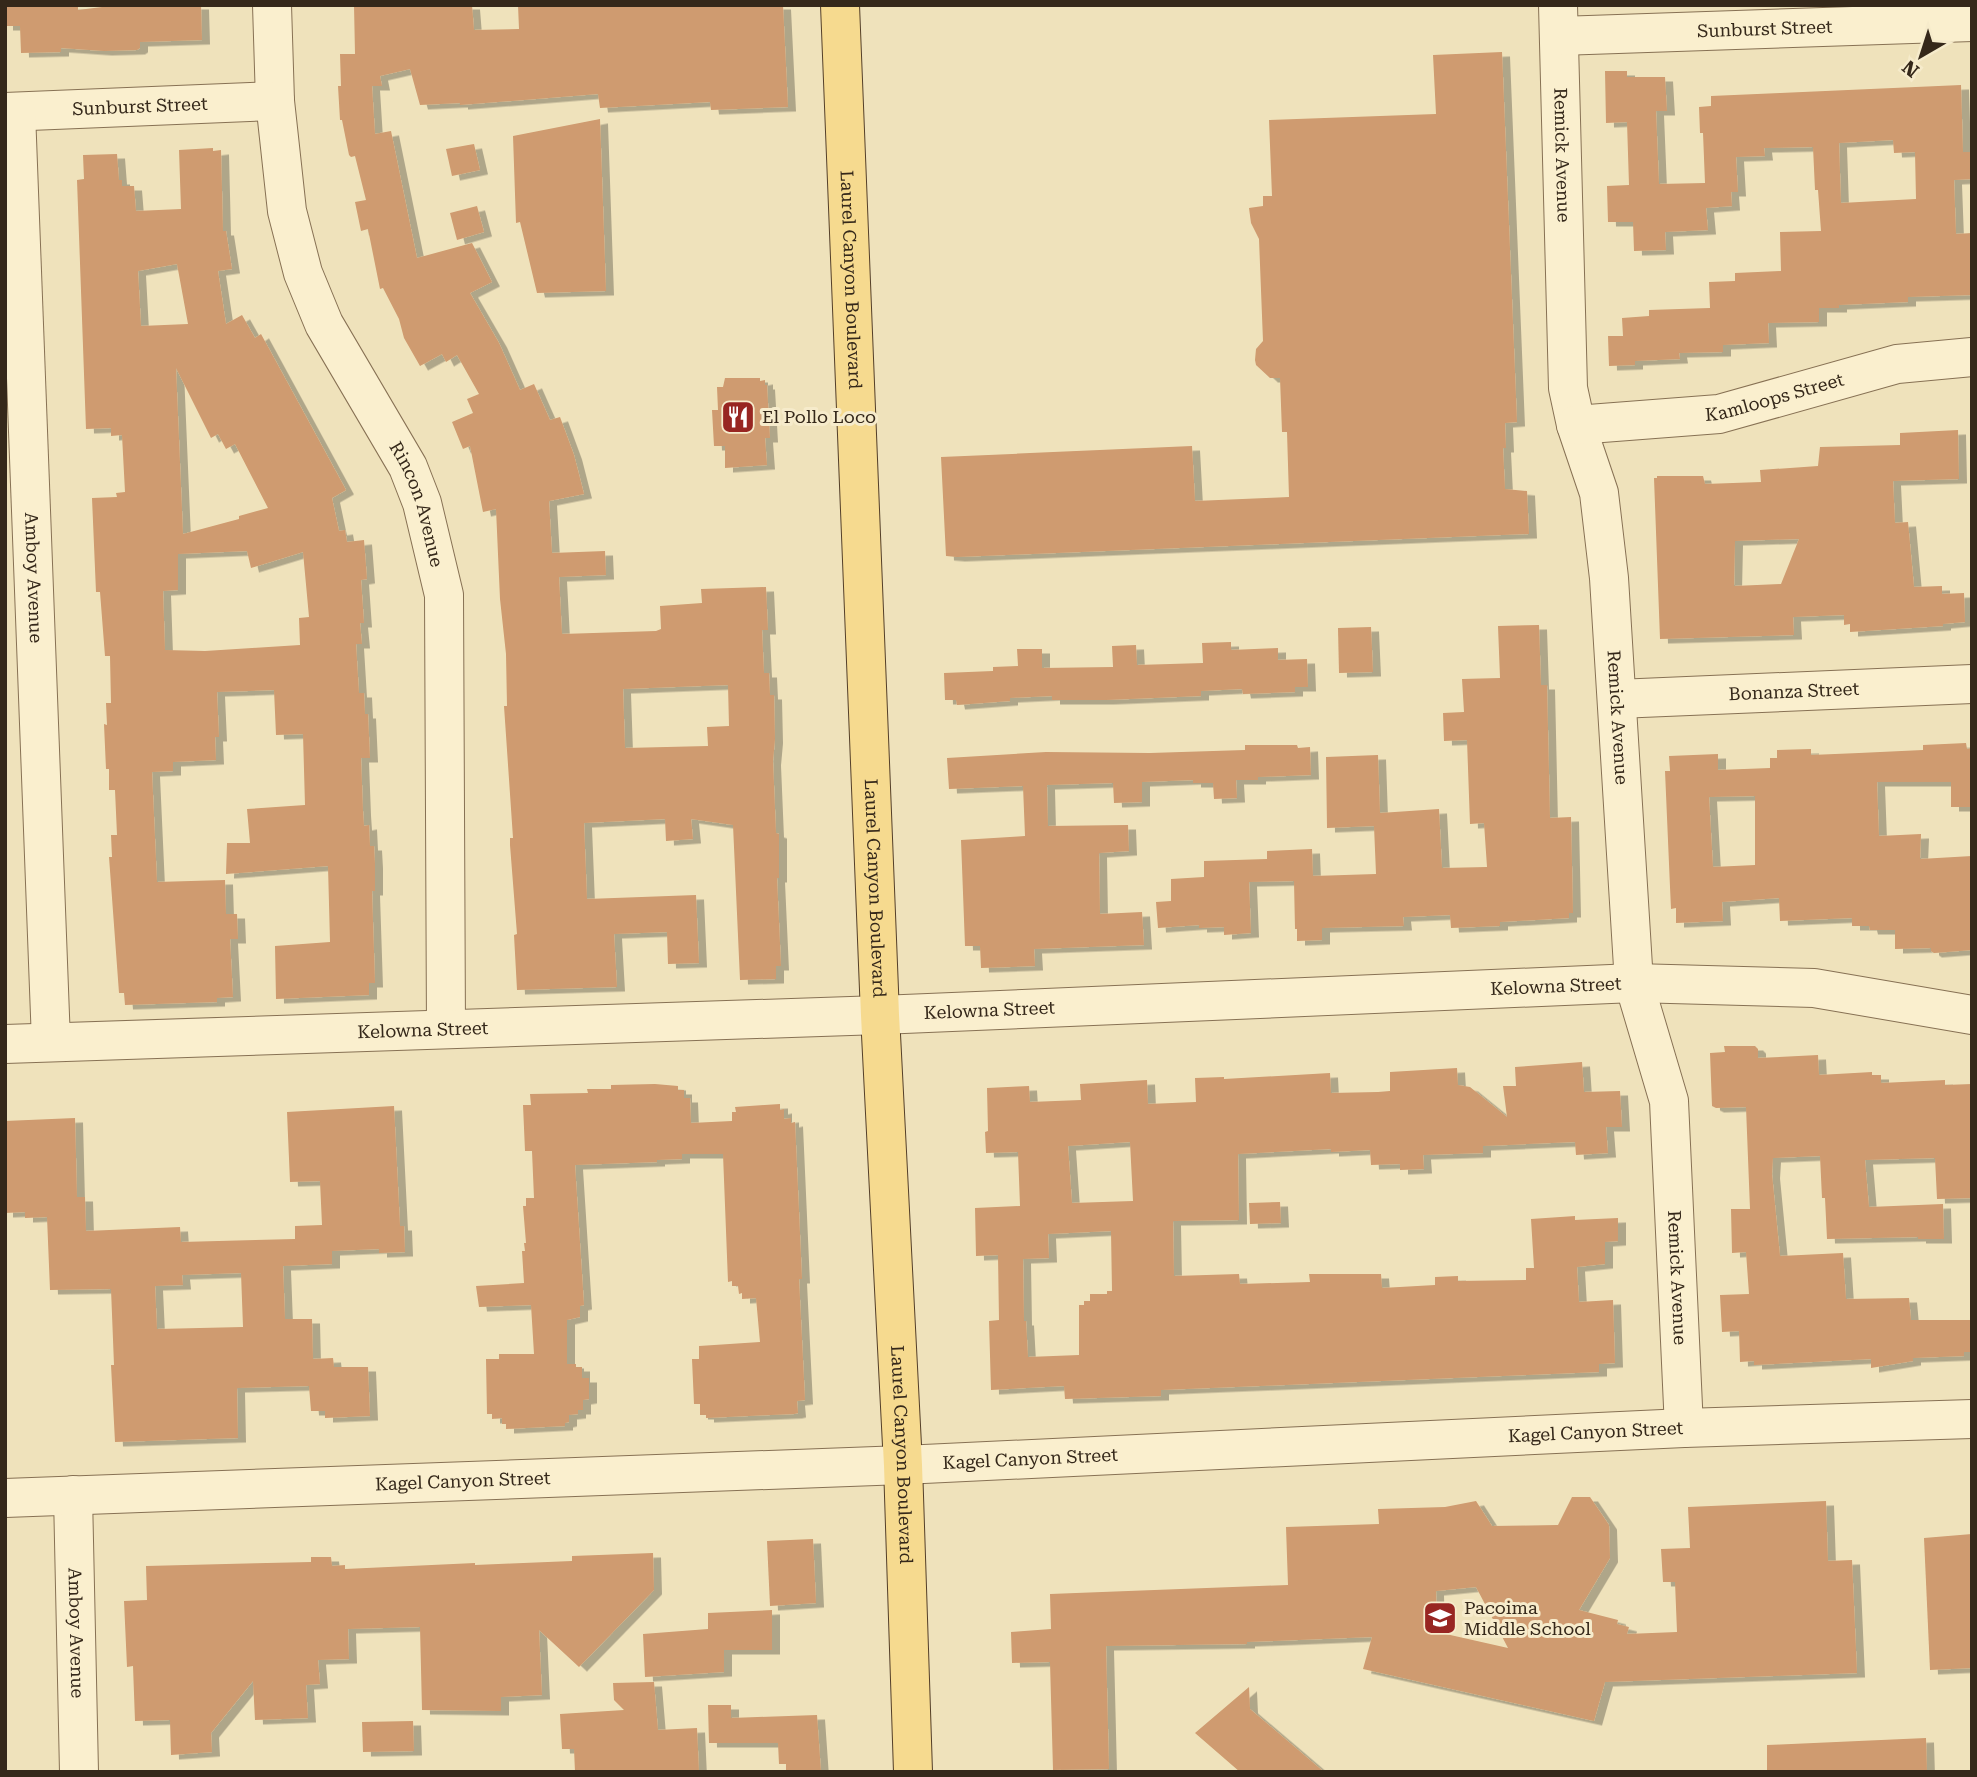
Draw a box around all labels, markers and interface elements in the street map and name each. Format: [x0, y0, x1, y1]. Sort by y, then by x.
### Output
street label: Sunburst Street [1697, 16, 1833, 41]
north arrow [1886, 21, 1956, 91]
text: N [1897, 55, 1924, 82]
street label: Remick Avenue [1550, 87, 1575, 223]
street label: Sunburst Street [72, 93, 208, 119]
street label: Laurel Canyon Boulevard [837, 170, 866, 390]
street label: Kamloops Street [1704, 368, 1846, 425]
restaurant icon: El Pollo Loco [719, 398, 757, 436]
place label: El Pollo Loco [762, 406, 876, 427]
street label: Rincon Avenue [385, 438, 448, 569]
street label: Amboy Avenue [21, 512, 47, 644]
street label: Remick Avenue [1603, 649, 1633, 785]
street label: Bonanza Street [1728, 678, 1860, 704]
street label: Laurel Canyon Boulevard [861, 778, 890, 999]
street label: Kelowna Street [1490, 973, 1622, 999]
street label: Kelowna Street [923, 997, 1056, 1023]
street label: Kelowna Street [357, 1017, 489, 1042]
street label: Remick Avenue [1664, 1210, 1691, 1346]
street label: Laurel Canyon Boulevard [887, 1345, 917, 1565]
street label: Kagel Canyon Street [1507, 1417, 1684, 1446]
street label: Kagel Canyon Street [942, 1444, 1119, 1473]
street label: Kagel Canyon Street [375, 1467, 551, 1494]
street label: Amboy Avenue [65, 1567, 88, 1699]
place label: Pacoima Middle School [1464, 1597, 1591, 1639]
school or university icon: Pacoima Middle School [1421, 1599, 1459, 1637]

